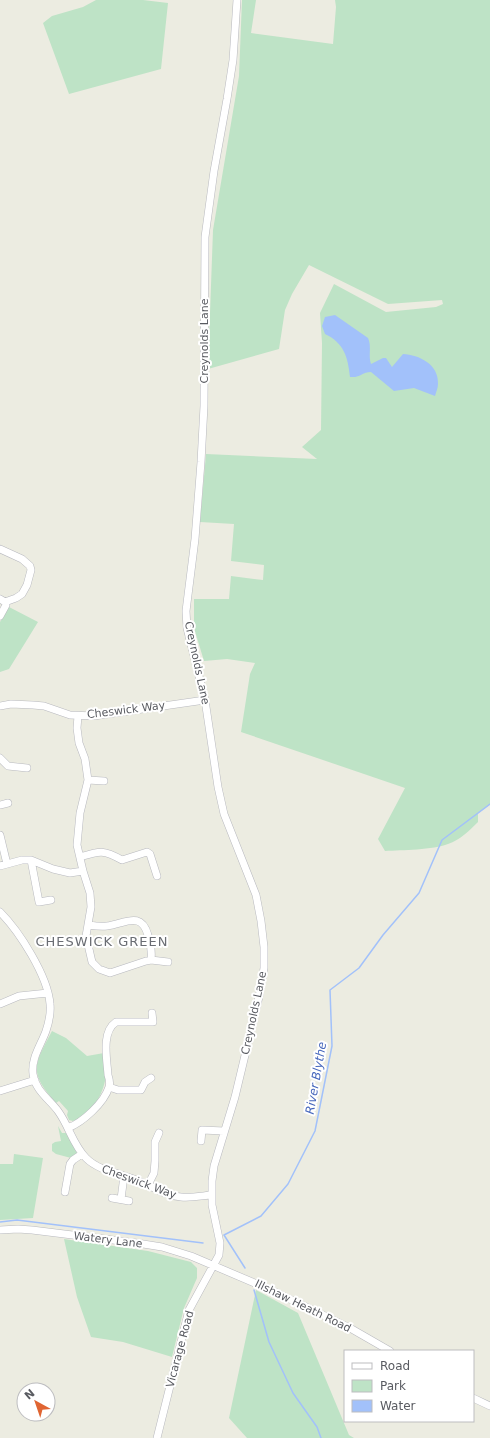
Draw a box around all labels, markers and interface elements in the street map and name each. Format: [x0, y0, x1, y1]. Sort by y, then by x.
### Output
street label: Creynolds Lane [198, 298, 211, 383]
street label: Creynolds Lane [182, 620, 212, 706]
street label: Cheswick Way [86, 699, 166, 721]
district label: CHESWICK GREEN [36, 934, 169, 949]
street label: Creynolds Lane [239, 970, 269, 1056]
water label: River Blythe [303, 1041, 329, 1115]
street label: Cheswick Way [100, 1162, 179, 1202]
street label: Watery Lane [73, 1229, 143, 1251]
street label: Illshaw Heath Road [253, 1277, 353, 1335]
street label: Vicarage Road [163, 1309, 197, 1389]
legend [344, 1350, 474, 1422]
text: Road [380, 1359, 410, 1373]
text: Park [380, 1379, 406, 1393]
north arrow [16, 1382, 56, 1422]
text: N [22, 1387, 38, 1403]
text: Water [380, 1399, 416, 1413]

